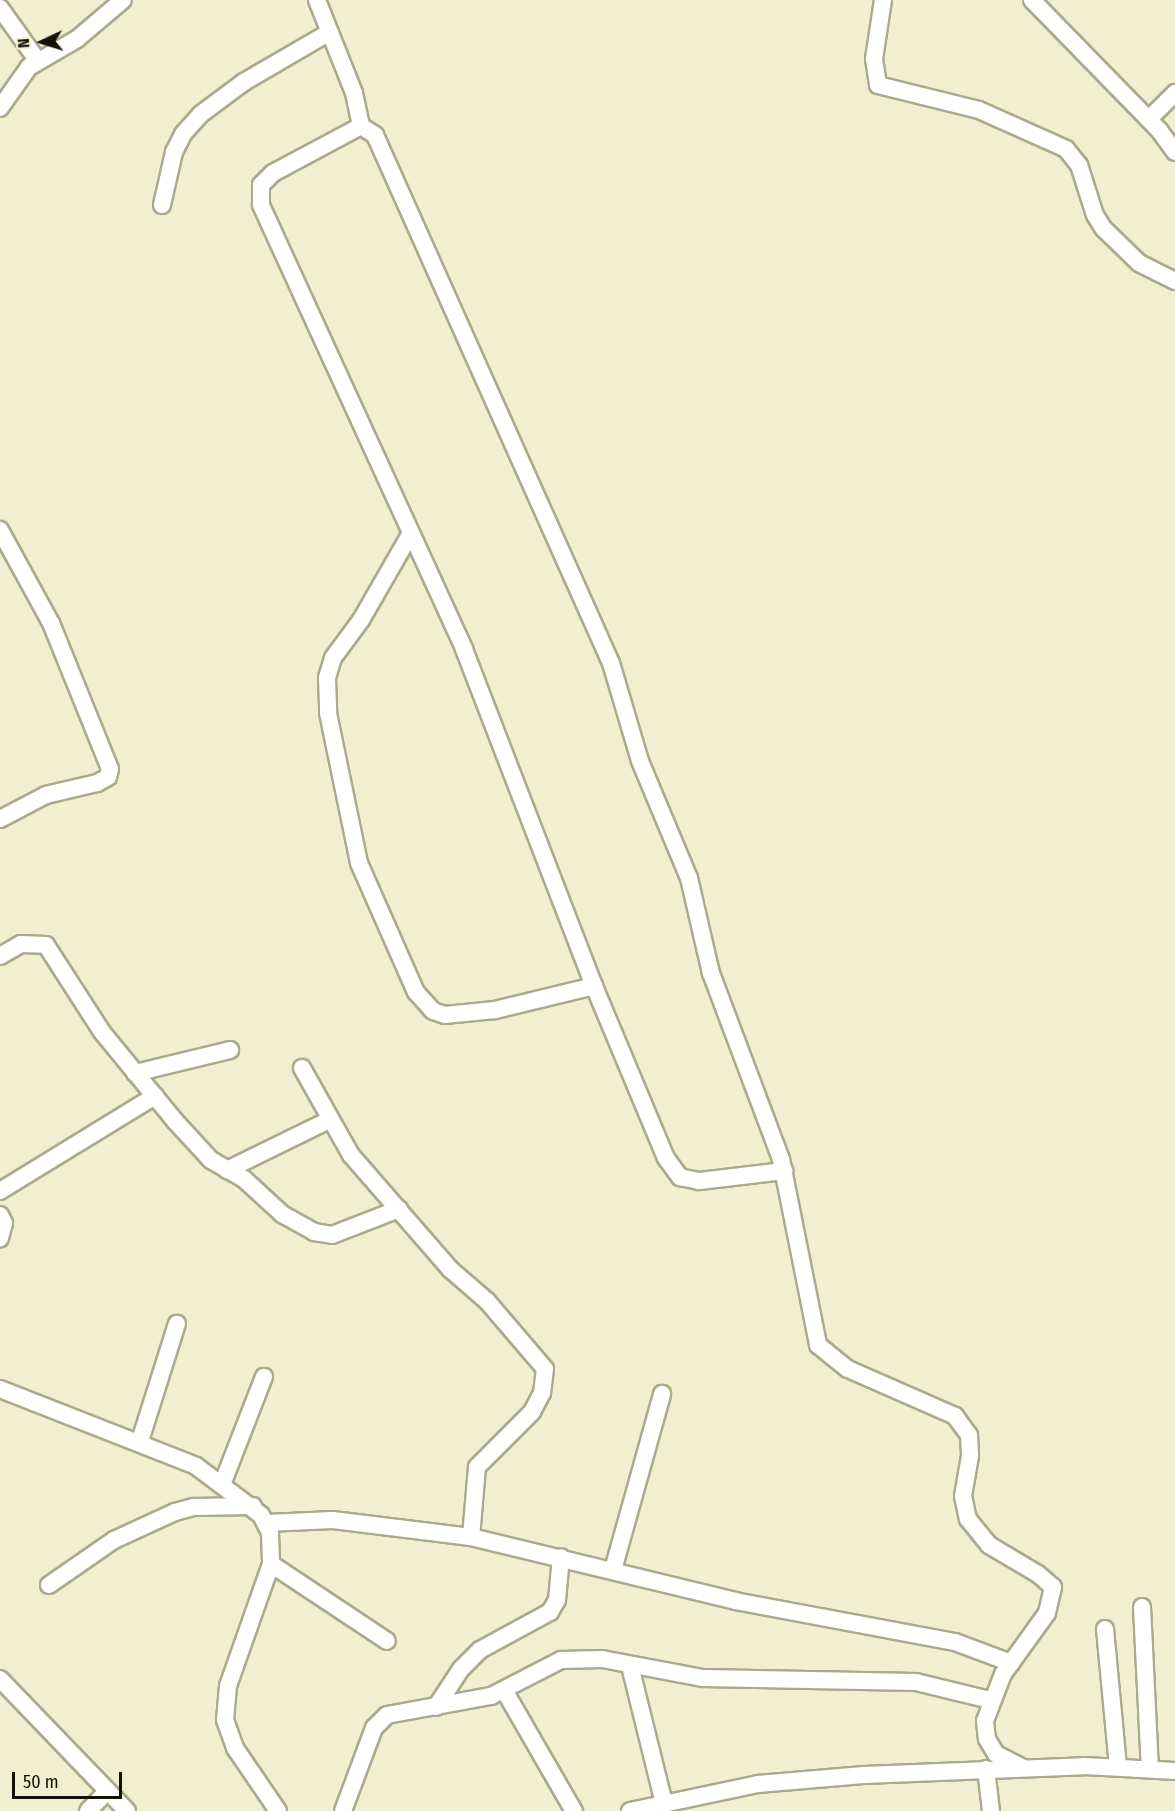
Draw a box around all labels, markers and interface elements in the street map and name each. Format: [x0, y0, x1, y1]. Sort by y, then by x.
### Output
north arrow [12, 12, 72, 72]
text: N [14, 38, 33, 49]
scale bar [15, 1760, 124, 1798]
text: 50 m [23, 1771, 59, 1793]

